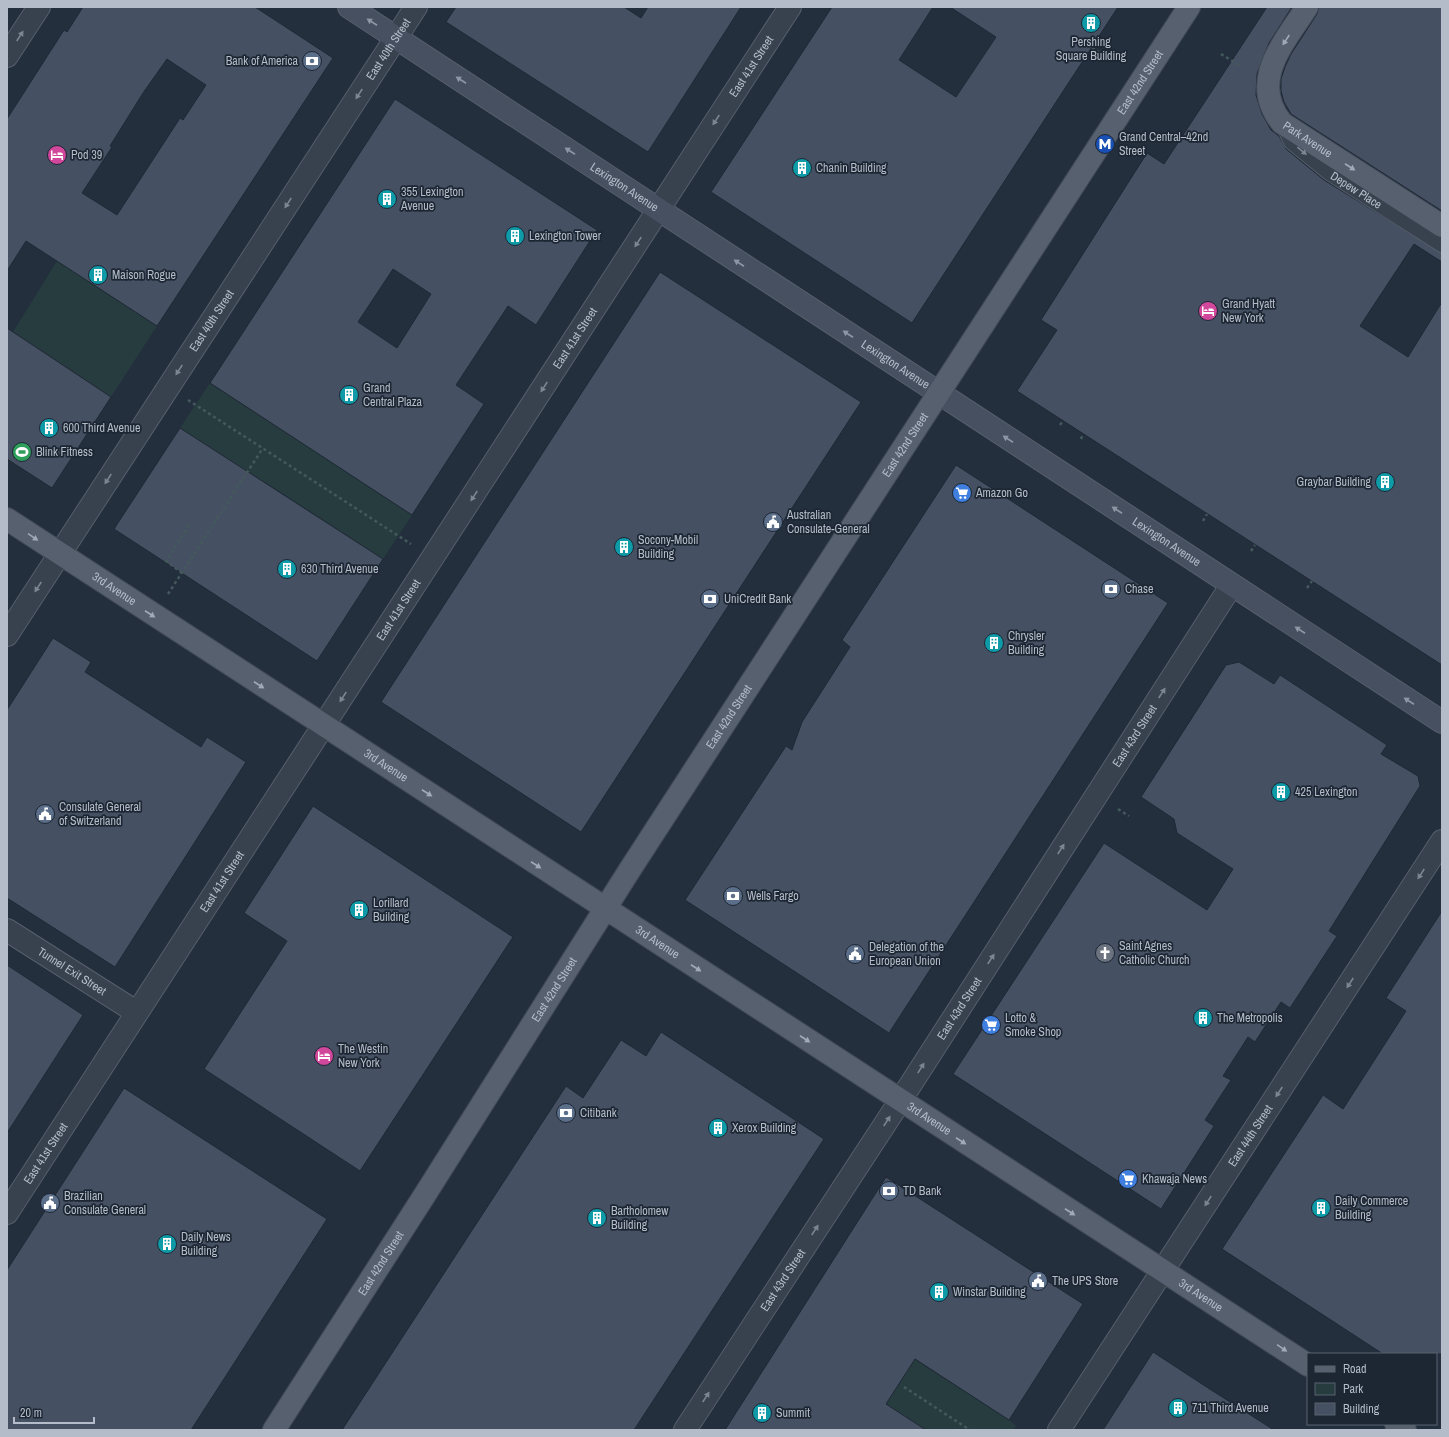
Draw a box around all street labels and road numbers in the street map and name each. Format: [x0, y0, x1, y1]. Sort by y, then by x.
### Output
street label: East 40th Street [362, 15, 415, 83]
street label: East 41st Street [726, 32, 777, 100]
street label: East 42nd Street [1113, 47, 1167, 118]
street label: Park Avenue [1280, 118, 1335, 161]
street label: Lexington Avenue [587, 159, 662, 215]
street label: Depew Place [1327, 168, 1385, 213]
street label: East 40th Street [186, 287, 238, 355]
street label: East 41st Street [549, 304, 601, 372]
street label: Lexington Avenue [858, 336, 933, 393]
street label: East 42nd Street [878, 409, 932, 480]
street label: Lexington Avenue [1129, 514, 1204, 570]
street label: 3rd Avenue [89, 569, 140, 609]
street label: East 41st Street [373, 576, 424, 644]
street label: East 42nd Street [702, 681, 756, 752]
street label: East 43rd Street [1109, 701, 1161, 770]
street label: 3rd Avenue [361, 745, 411, 786]
street label: East 41st Street [196, 848, 248, 915]
street label: 3rd Avenue [632, 922, 683, 962]
street label: Tunnel Exit Street [35, 944, 109, 999]
street label: East 42nd Street [528, 954, 581, 1025]
street label: East 43rd Street [933, 974, 986, 1043]
street label: 3rd Avenue [904, 1098, 954, 1139]
street label: East 44th Street [1224, 1102, 1276, 1170]
street label: East 41st Street [20, 1119, 72, 1187]
street label: East 42nd Street [354, 1228, 408, 1299]
street label: East 43rd Street [757, 1246, 809, 1314]
street label: 3rd Avenue [1176, 1275, 1226, 1316]

